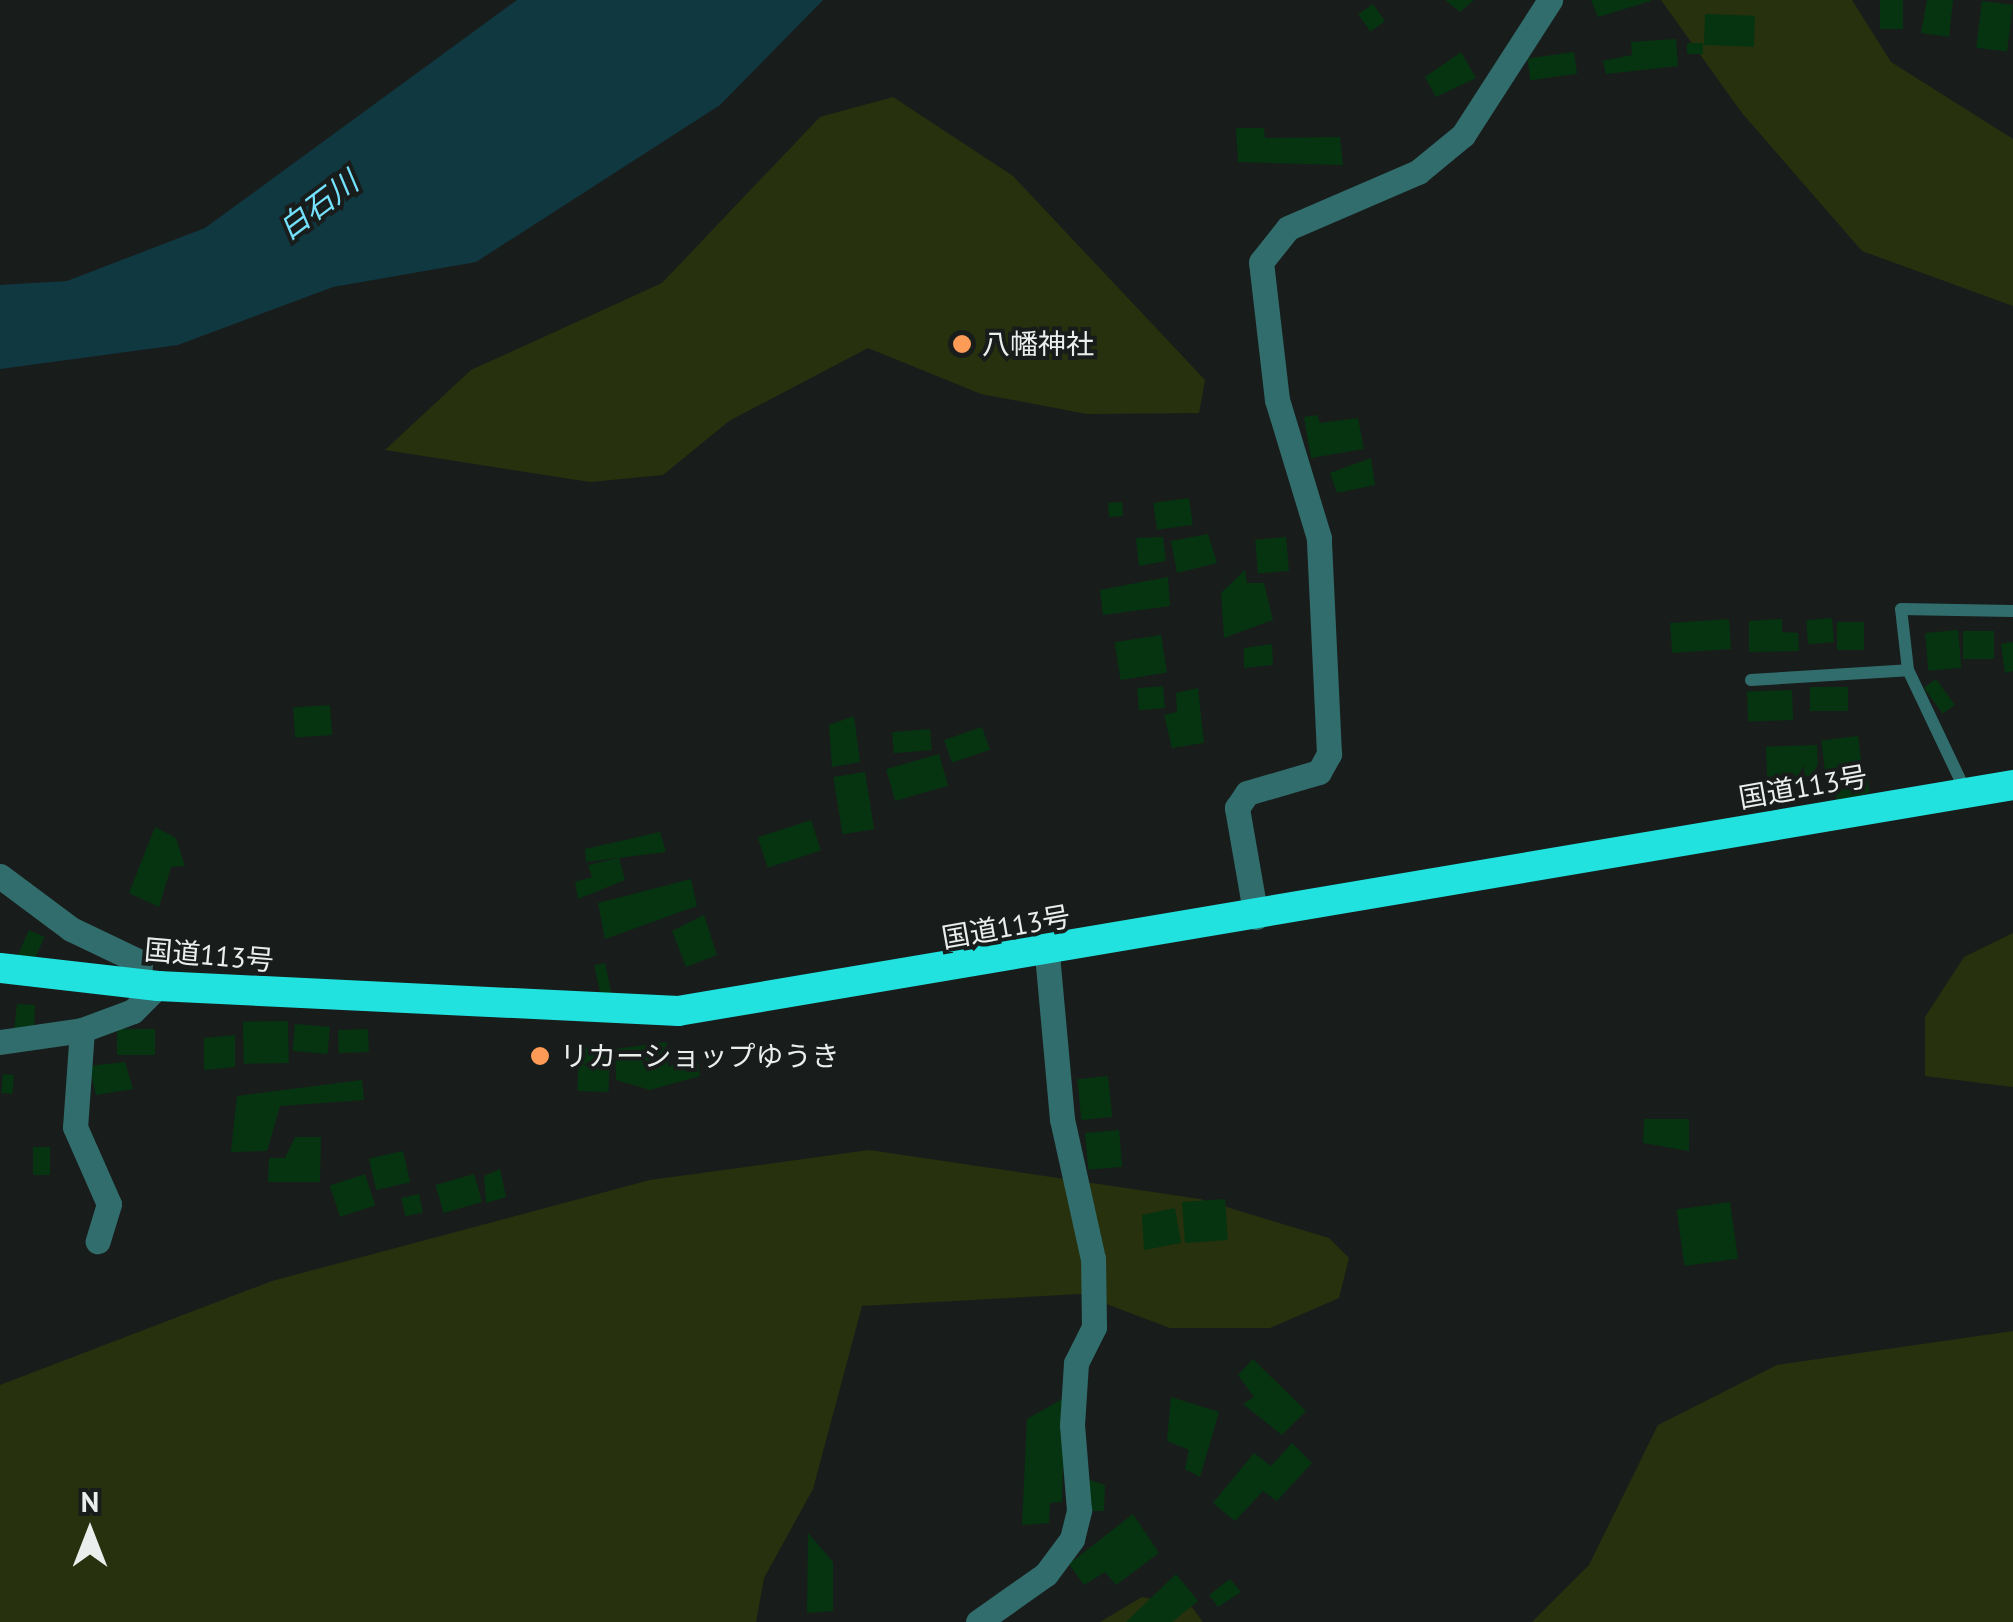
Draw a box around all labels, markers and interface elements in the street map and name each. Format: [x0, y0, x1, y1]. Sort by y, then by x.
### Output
water label: 白石川 [271, 164, 365, 246]
place label: 八幡神社 [982, 327, 1094, 361]
marker: 八幡神社 [951, 333, 973, 355]
street label: 国道113号 [1736, 759, 1870, 815]
street label: 国道113号 [939, 899, 1073, 955]
street label: 国道113号 [143, 933, 275, 977]
place label: リカーショップゆうき [560, 1039, 840, 1073]
marker: リカーショップゆうき [529, 1045, 551, 1067]
north arrow [40, 1482, 140, 1582]
text: N [81, 1483, 99, 1520]

